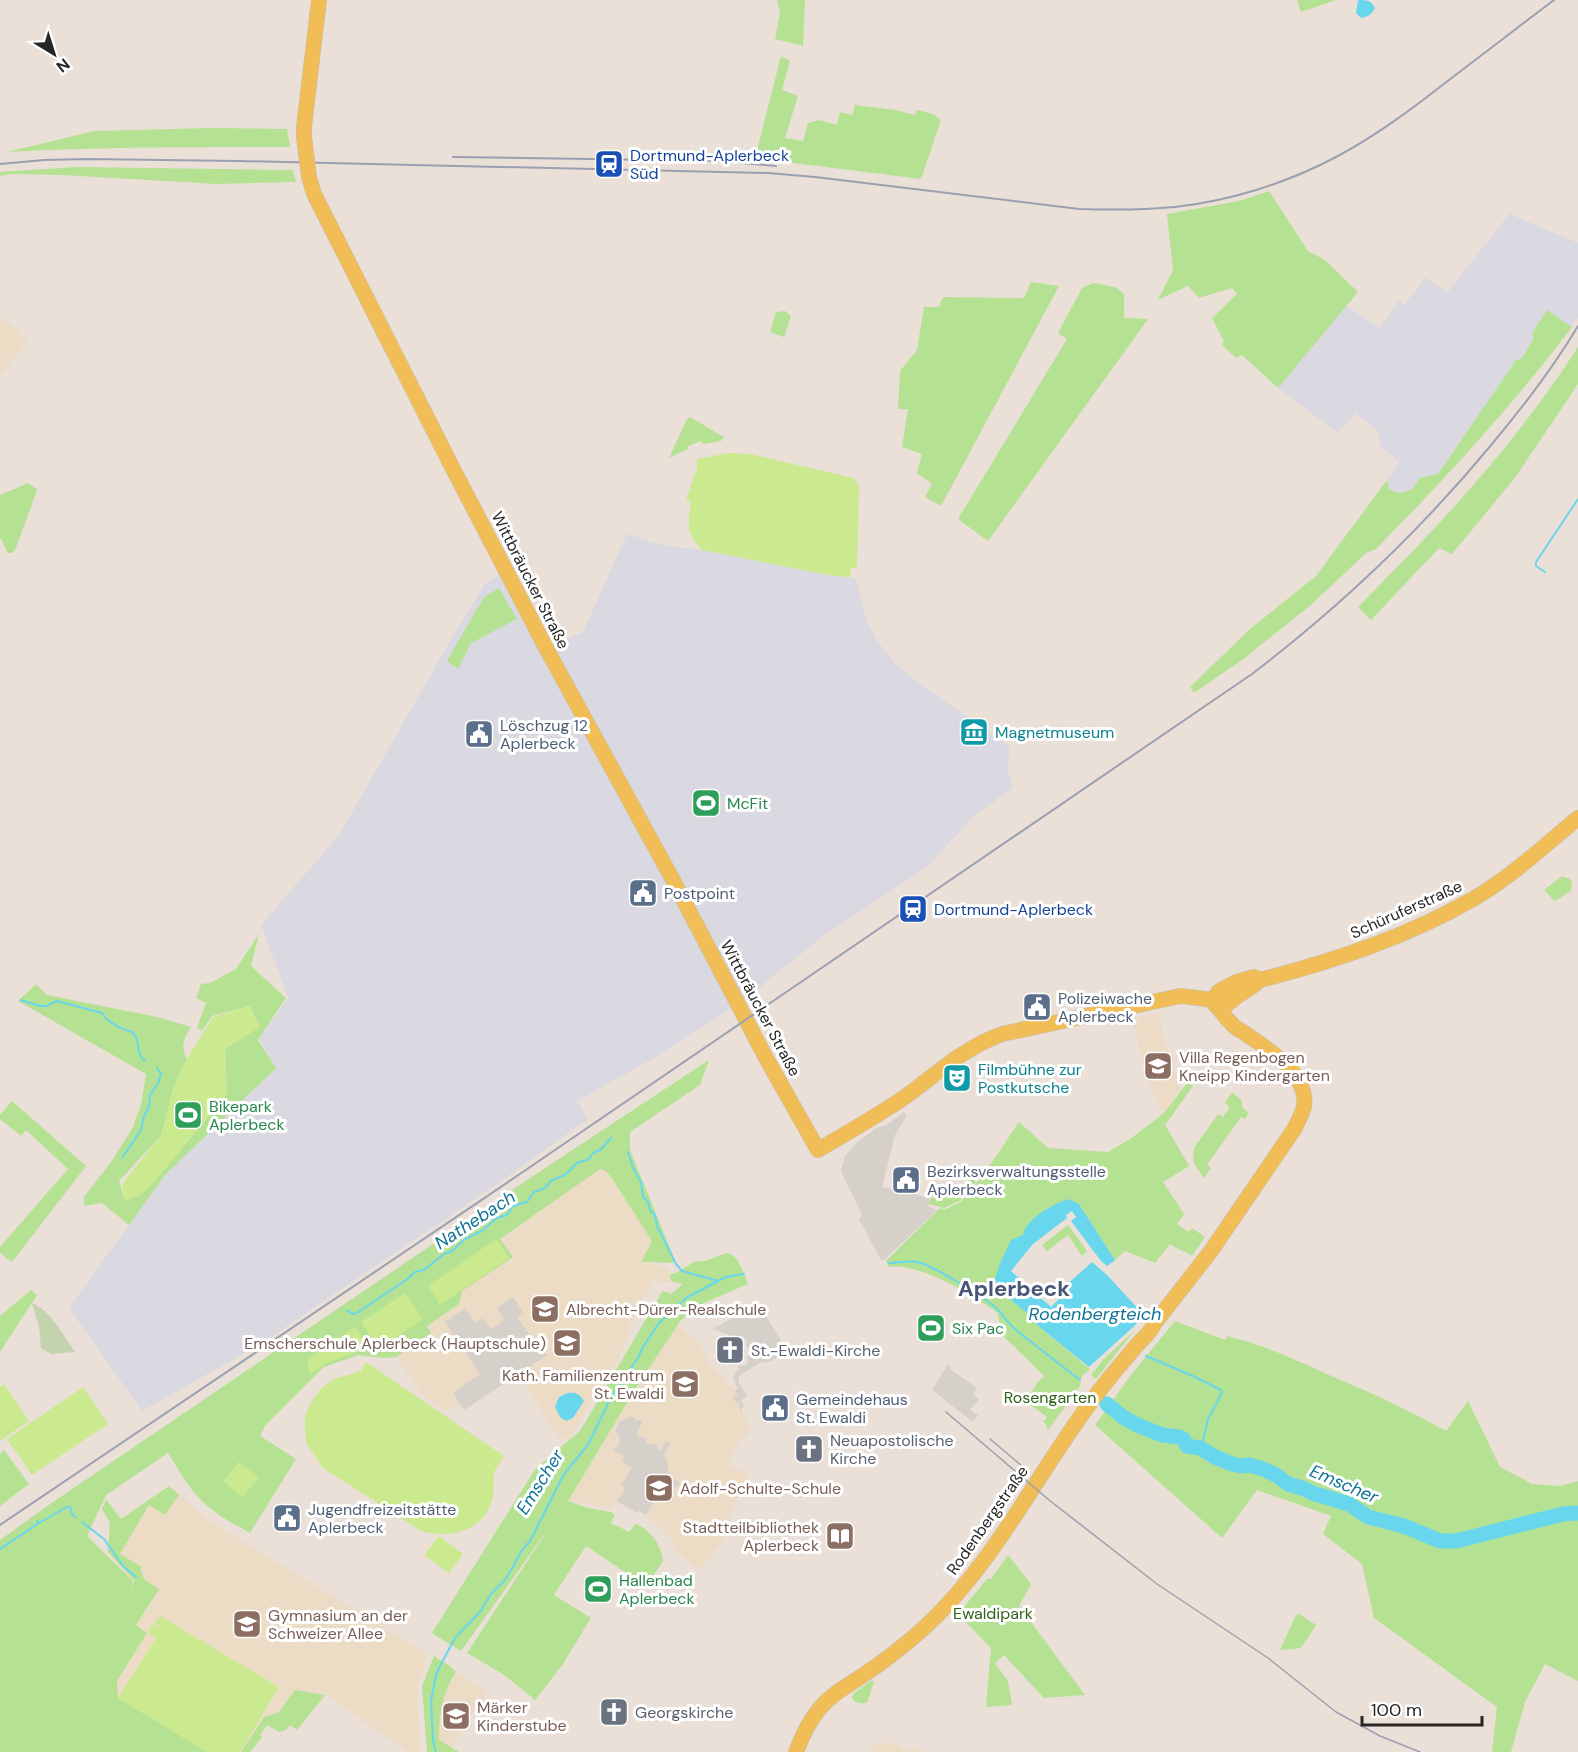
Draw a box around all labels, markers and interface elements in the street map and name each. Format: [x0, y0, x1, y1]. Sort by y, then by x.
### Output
north arrow [24, 24, 84, 84]
text: N [52, 54, 74, 77]
place label: Dortmund-Aplerbeck Süd [630, 145, 789, 184]
station icon: Dortmund-Aplerbeck Süd [593, 148, 625, 180]
street label: Wittbräucker Straße [487, 508, 574, 652]
place label: Löschzug 12 Aplerbeck [500, 715, 588, 754]
museum icon: Magnetmuseum [958, 716, 990, 748]
public building icon: Löschzug 12 Aplerbeck [463, 718, 495, 750]
place label: Magnetmuseum [995, 722, 1114, 743]
sports icon: McFit [690, 787, 722, 819]
place label: McFit [727, 793, 768, 814]
street label: Schüruferstraße [1347, 875, 1465, 943]
public building icon: Postpoint [627, 877, 659, 909]
place label: Postpoint [664, 883, 735, 904]
station icon: Dortmund-Aplerbeck [897, 893, 929, 925]
place label: Dortmund-Aplerbeck [934, 899, 1093, 920]
street label: Wittbräucker Straße [716, 937, 805, 1080]
place label: Polizeiwache Aplerbeck [1058, 988, 1152, 1027]
public building icon: Polizeiwache Aplerbeck [1021, 991, 1053, 1023]
place label: Villa Regenbogen Kneipp Kindergarten [1179, 1047, 1330, 1086]
school or university icon: Villa Regenbogen Kneipp Kindergarten [1142, 1050, 1174, 1082]
place label: Filmbühne zur Postkutsche [978, 1059, 1082, 1098]
theatre icon: Filmbühne zur Postkutsche [941, 1062, 973, 1094]
place label: Bikepark Aplerbeck [209, 1096, 285, 1135]
sports icon: Bikepark Aplerbeck [172, 1099, 204, 1131]
place label: Bezirksverwaltungsstelle Aplerbeck [927, 1161, 1106, 1200]
public building icon: Bezirksverwaltungsstelle Aplerbeck [890, 1164, 922, 1196]
water label: Nathebach [430, 1185, 520, 1255]
district label: Aplerbeck [958, 1274, 1070, 1303]
school or university icon: Albrecht-Dürer-Realschule [529, 1293, 561, 1325]
place label: Albrecht-Dürer-Realschule [566, 1299, 766, 1320]
water label: Rodenbergteich [1028, 1302, 1162, 1326]
sports icon: Six Pac [915, 1312, 947, 1344]
place label: Six Pac [952, 1318, 1004, 1339]
school or university icon: Emscherschule Aplerbeck (Hauptschule) [551, 1327, 583, 1359]
place label: Emscherschule Aplerbeck (Hauptschule) [244, 1333, 546, 1354]
church icon: St.-Ewaldi-Kirche [714, 1334, 746, 1366]
place label: St.-Ewaldi-Kirche [751, 1340, 880, 1361]
place label: Kath. Familienzentrum St. Ewaldi [502, 1365, 664, 1404]
school or university icon: Kath. Familienzentrum St. Ewaldi [669, 1368, 701, 1400]
park label: Rosengarten [1004, 1387, 1096, 1408]
place label: Gemeindehaus St. Ewaldi [796, 1389, 908, 1428]
public building icon: Gemeindehaus St. Ewaldi [759, 1392, 791, 1424]
place label: Neuapostolische Kirche [830, 1430, 954, 1469]
church icon: Neuapostolische Kirche [793, 1433, 825, 1465]
water label: Emscher [511, 1444, 570, 1519]
water label: Emscher [1306, 1459, 1383, 1510]
street label: Rodenbergstraße [942, 1462, 1033, 1579]
school or university icon: Adolf-Schulte-Schule [643, 1472, 675, 1504]
place label: Adolf-Schulte-Schule [680, 1478, 841, 1499]
place label: Jugendfreizeitstätte Aplerbeck [308, 1499, 456, 1538]
public building icon: Jugendfreizeitstätte Aplerbeck [271, 1502, 303, 1534]
place label: Stadtteilbibliothek Aplerbeck [683, 1517, 819, 1556]
library icon: Stadtteilbibliothek Aplerbeck [824, 1520, 856, 1552]
place label: Hallenbad Aplerbeck [619, 1570, 695, 1609]
sports icon: Hallenbad Aplerbeck [582, 1573, 614, 1605]
park label: Ewaldipark [953, 1603, 1033, 1624]
place label: Gymnasium an der Schweizer Allee [268, 1605, 408, 1644]
school or university icon: Gymnasium an der Schweizer Allee [231, 1608, 263, 1640]
scale bar [1362, 1689, 1482, 1727]
church icon: Georgskirche [598, 1696, 630, 1728]
place label: Märker Kinderstube [477, 1697, 567, 1736]
text: 100 m [1371, 1698, 1422, 1722]
school or university icon: Märker Kinderstube [440, 1700, 472, 1732]
place label: Georgskirche [635, 1702, 733, 1723]

